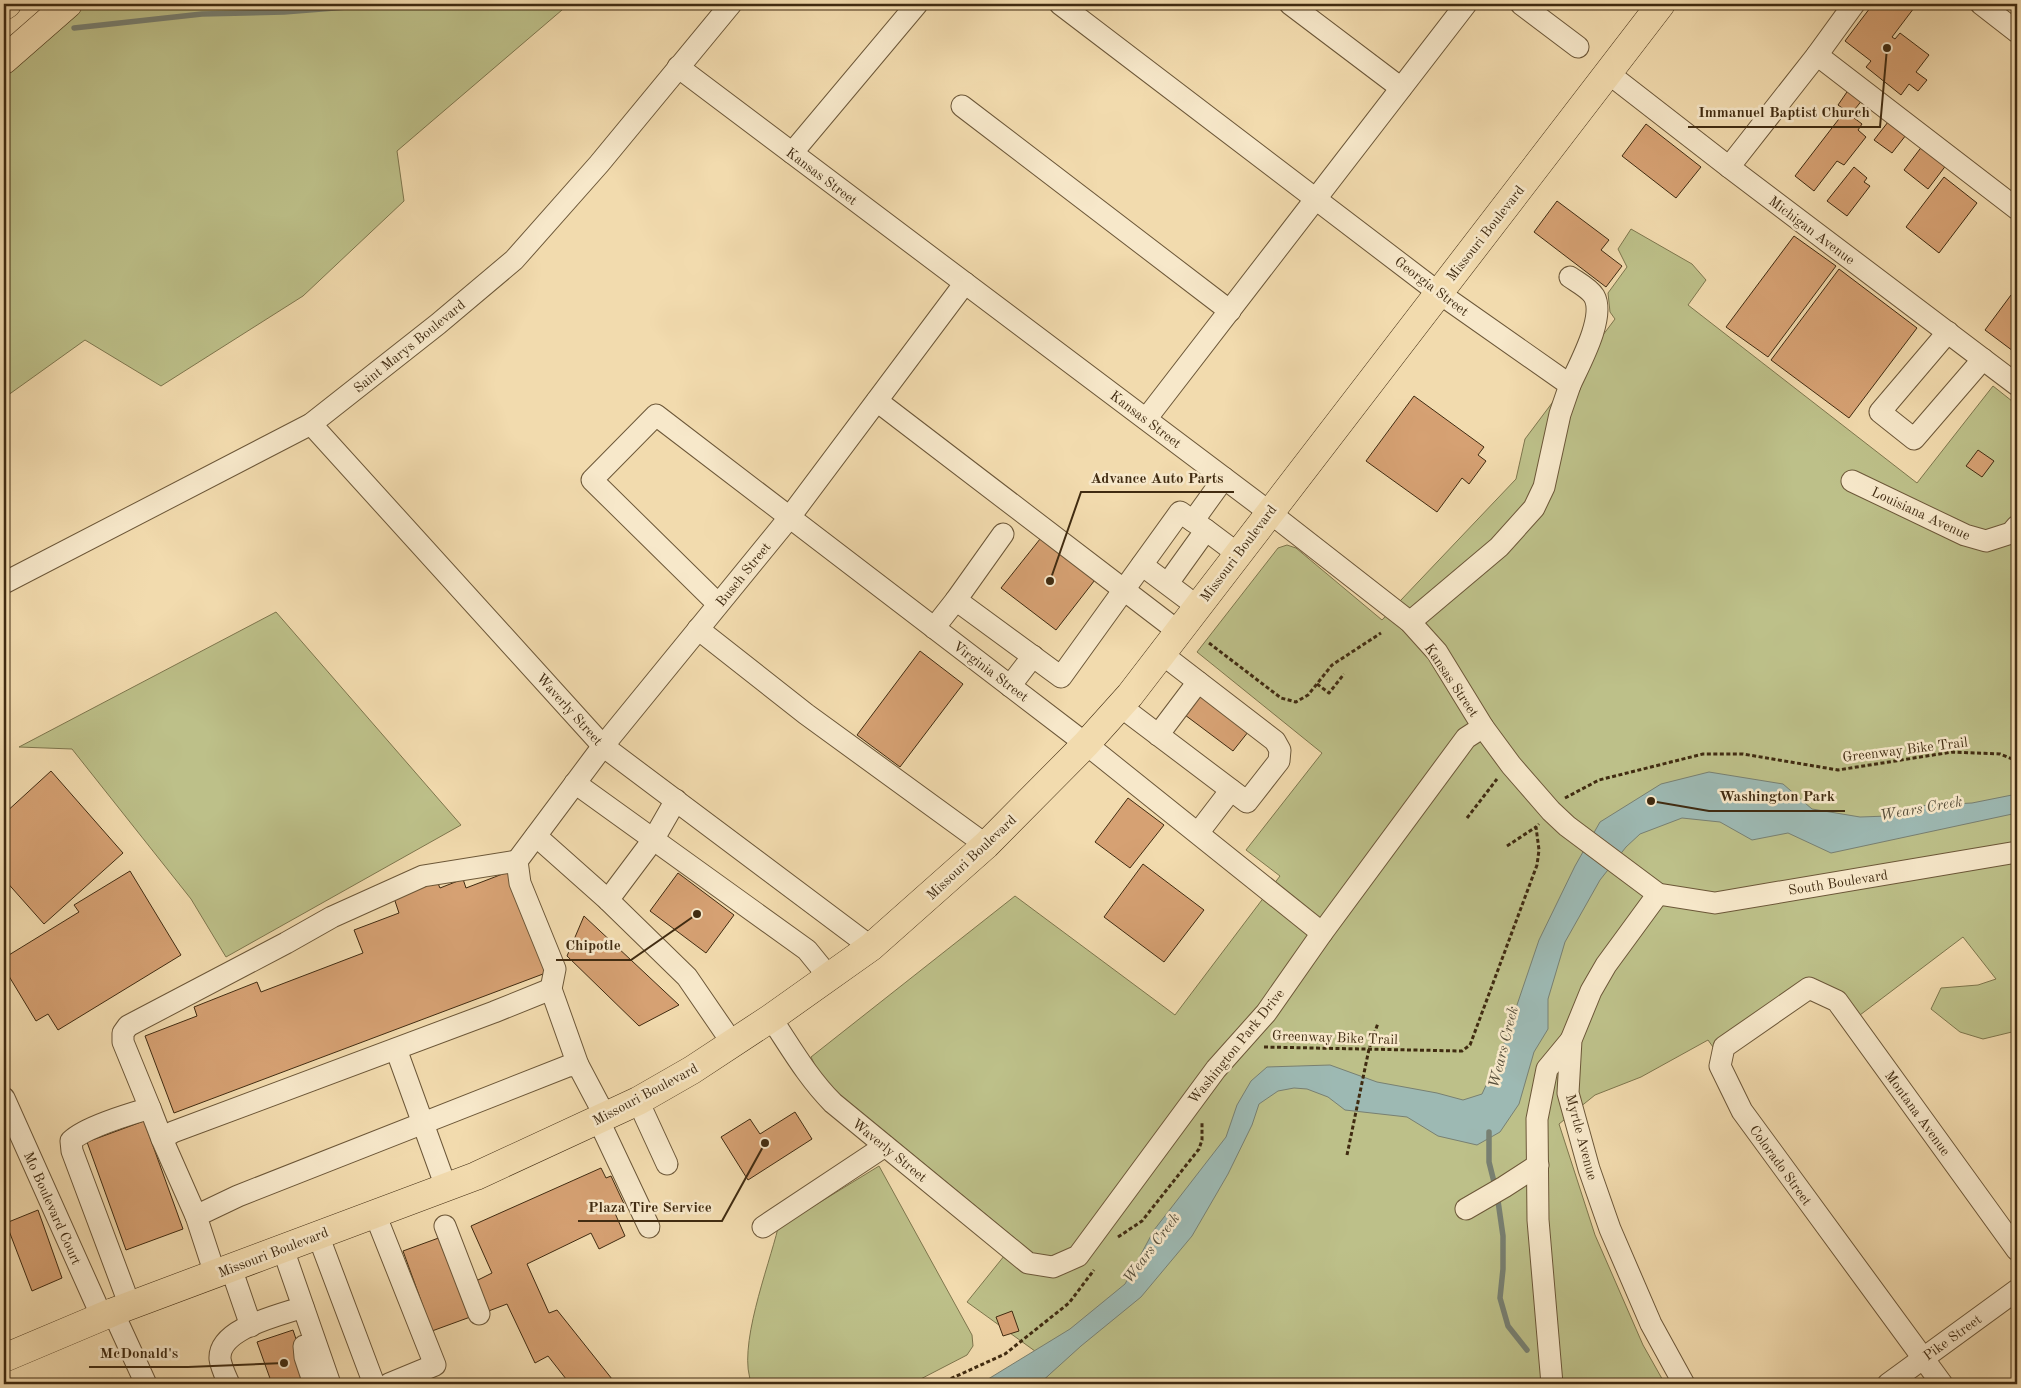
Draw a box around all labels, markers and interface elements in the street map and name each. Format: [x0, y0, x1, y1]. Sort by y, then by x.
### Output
callout: Immanuel Baptist Church [1688, 97, 1880, 127]
text: Immanuel Baptist Church [1698, 106, 1870, 121]
street label: Kansas Street [783, 146, 860, 208]
street label: Missouri Boulevard [1444, 183, 1527, 284]
street label: Michigan Avenue [1766, 194, 1857, 268]
street label: Georgia Street [1392, 255, 1471, 319]
street label: Saint Marys Boulevard [351, 298, 468, 396]
street label: Kansas Street [1107, 389, 1184, 451]
callout: Advance Auto Parts [1081, 462, 1234, 492]
text: Advance Auto Parts [1090, 472, 1224, 487]
street label: Louisiana Avenue [1869, 485, 1972, 543]
street label: Missouri Boulevard [1198, 503, 1280, 604]
street label: Busch Street [714, 540, 774, 609]
street label: Virginia Street [950, 639, 1031, 705]
street label: Kansas Street [1422, 641, 1481, 720]
street label: Waverly Street [533, 671, 605, 748]
street label: Greenway Bike Trail [1842, 735, 1969, 765]
callout: Washington Park [1709, 781, 1845, 811]
text: Washington Park [1719, 790, 1836, 805]
water label: Wears Creek [1879, 795, 1964, 824]
street label: Missouri Boulevard [924, 813, 1019, 903]
street label: South Boulevard [1787, 868, 1889, 898]
callout: Chipotle [556, 930, 631, 960]
text: Chipotle [565, 939, 621, 954]
street label: Washington Park Drive [1186, 987, 1287, 1107]
water label: Wears Creek [1487, 1005, 1522, 1090]
street label: Greenway Bike Trail [1272, 1029, 1398, 1047]
street label: Missouri Boulevard [591, 1061, 700, 1128]
street label: Montana Avenue [1882, 1069, 1953, 1159]
street label: Myrtle Avenue [1563, 1093, 1599, 1182]
street label: Waverly Street [849, 1117, 929, 1185]
street label: Colorado Street [1747, 1123, 1814, 1208]
street label: Mo Boulevard Court [21, 1150, 83, 1267]
callout: Plaza Tire Service [578, 1191, 722, 1221]
text: Plaza Tire Service [588, 1201, 712, 1216]
water label: Wears Creek [1121, 1211, 1183, 1287]
street label: Missouri Boulevard [216, 1225, 330, 1280]
street label: Pike Street [1921, 1312, 1984, 1363]
callout: McDonald's [89, 1337, 188, 1367]
text: McDonald's [100, 1347, 178, 1362]

